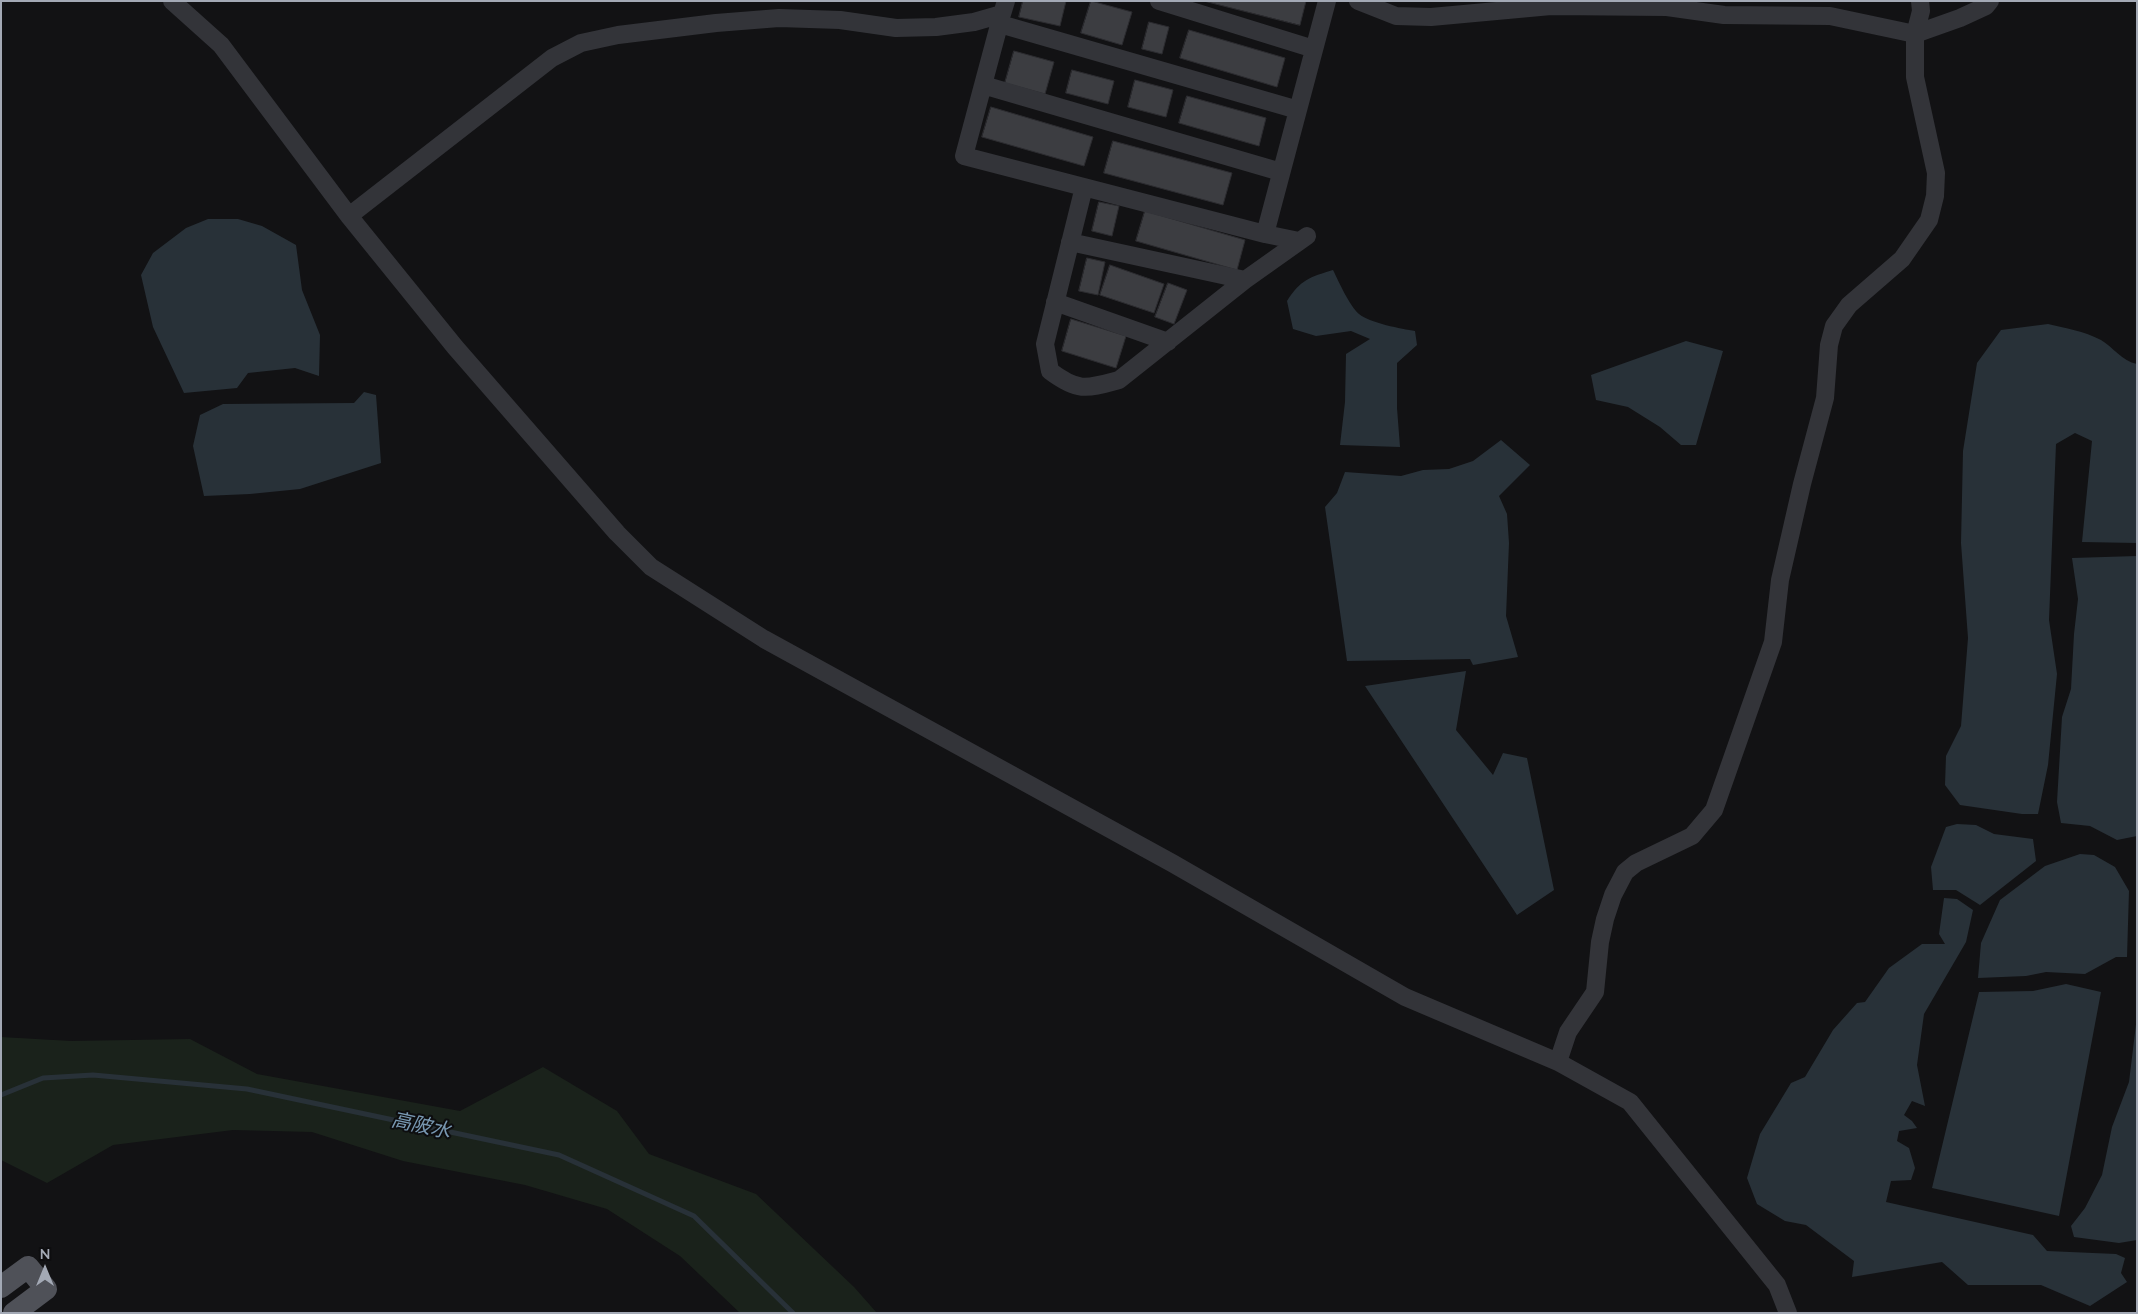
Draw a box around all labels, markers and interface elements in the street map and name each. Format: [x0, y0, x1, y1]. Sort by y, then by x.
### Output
water label: 高陂水 [389, 1108, 453, 1144]
north arrow [20, 1244, 70, 1294]
text: N [40, 1245, 50, 1263]

